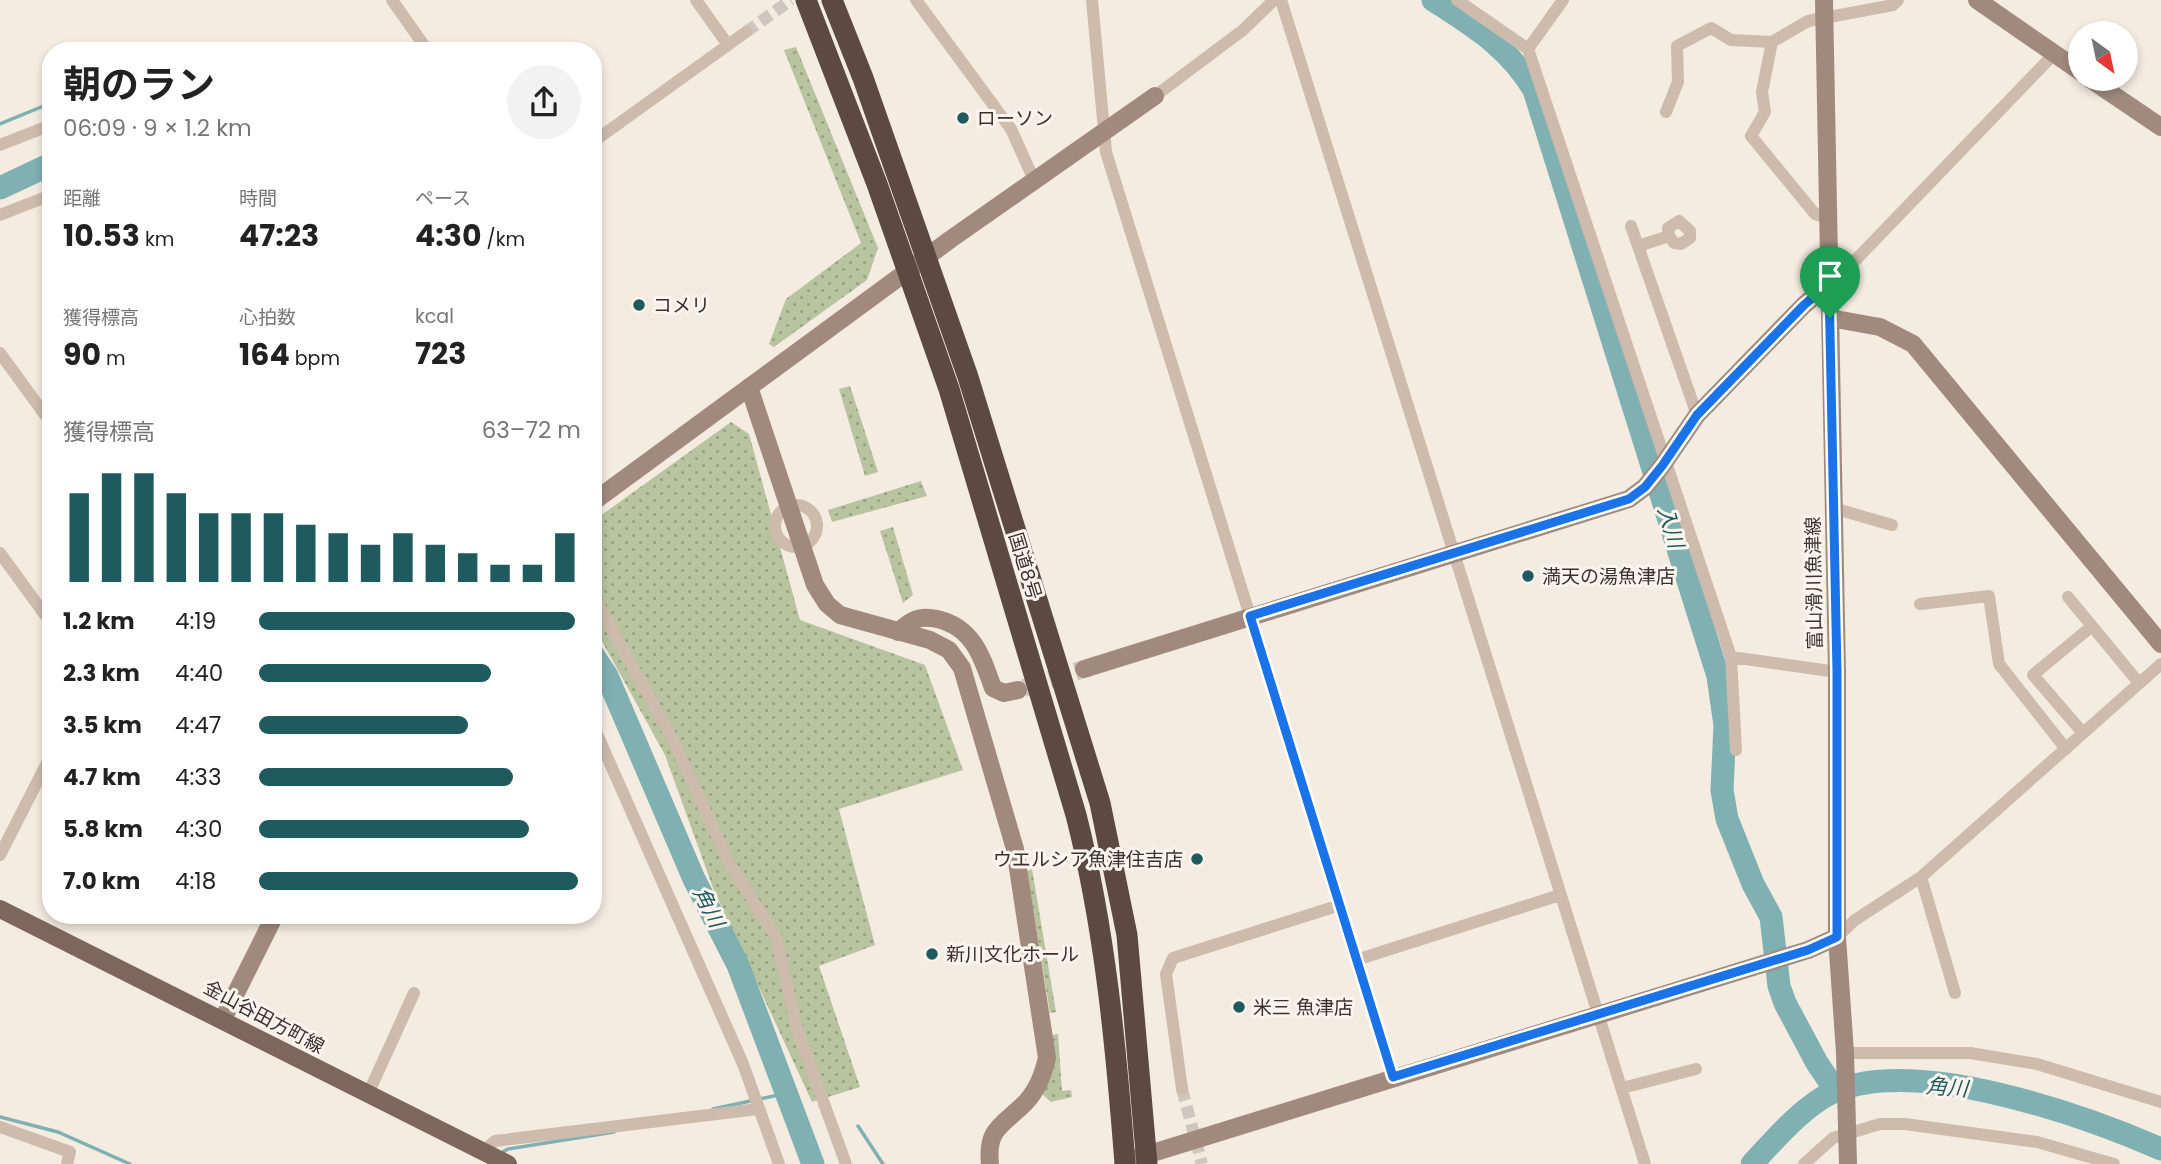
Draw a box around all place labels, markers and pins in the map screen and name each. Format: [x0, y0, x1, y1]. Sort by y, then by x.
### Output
place label: ローソン [977, 105, 1053, 132]
marker: ローソン [955, 110, 971, 126]
pin [1800, 246, 1860, 318]
place label: コメリ [653, 292, 710, 319]
marker: コメリ [631, 297, 647, 313]
place label: 満天の湯魚津店 [1542, 563, 1675, 590]
marker: 満天の湯魚津店 [1520, 568, 1536, 584]
place label: ウエルシア魚津住吉店 [993, 846, 1183, 873]
marker: ウエルシア魚津住吉店 [1189, 851, 1205, 867]
place label: 新川文化ホール [946, 941, 1079, 968]
marker: 新川文化ホール [924, 946, 940, 962]
place label: 米三 魚津店 [1253, 994, 1353, 1021]
marker: 米三 魚津店 [1231, 999, 1247, 1015]

